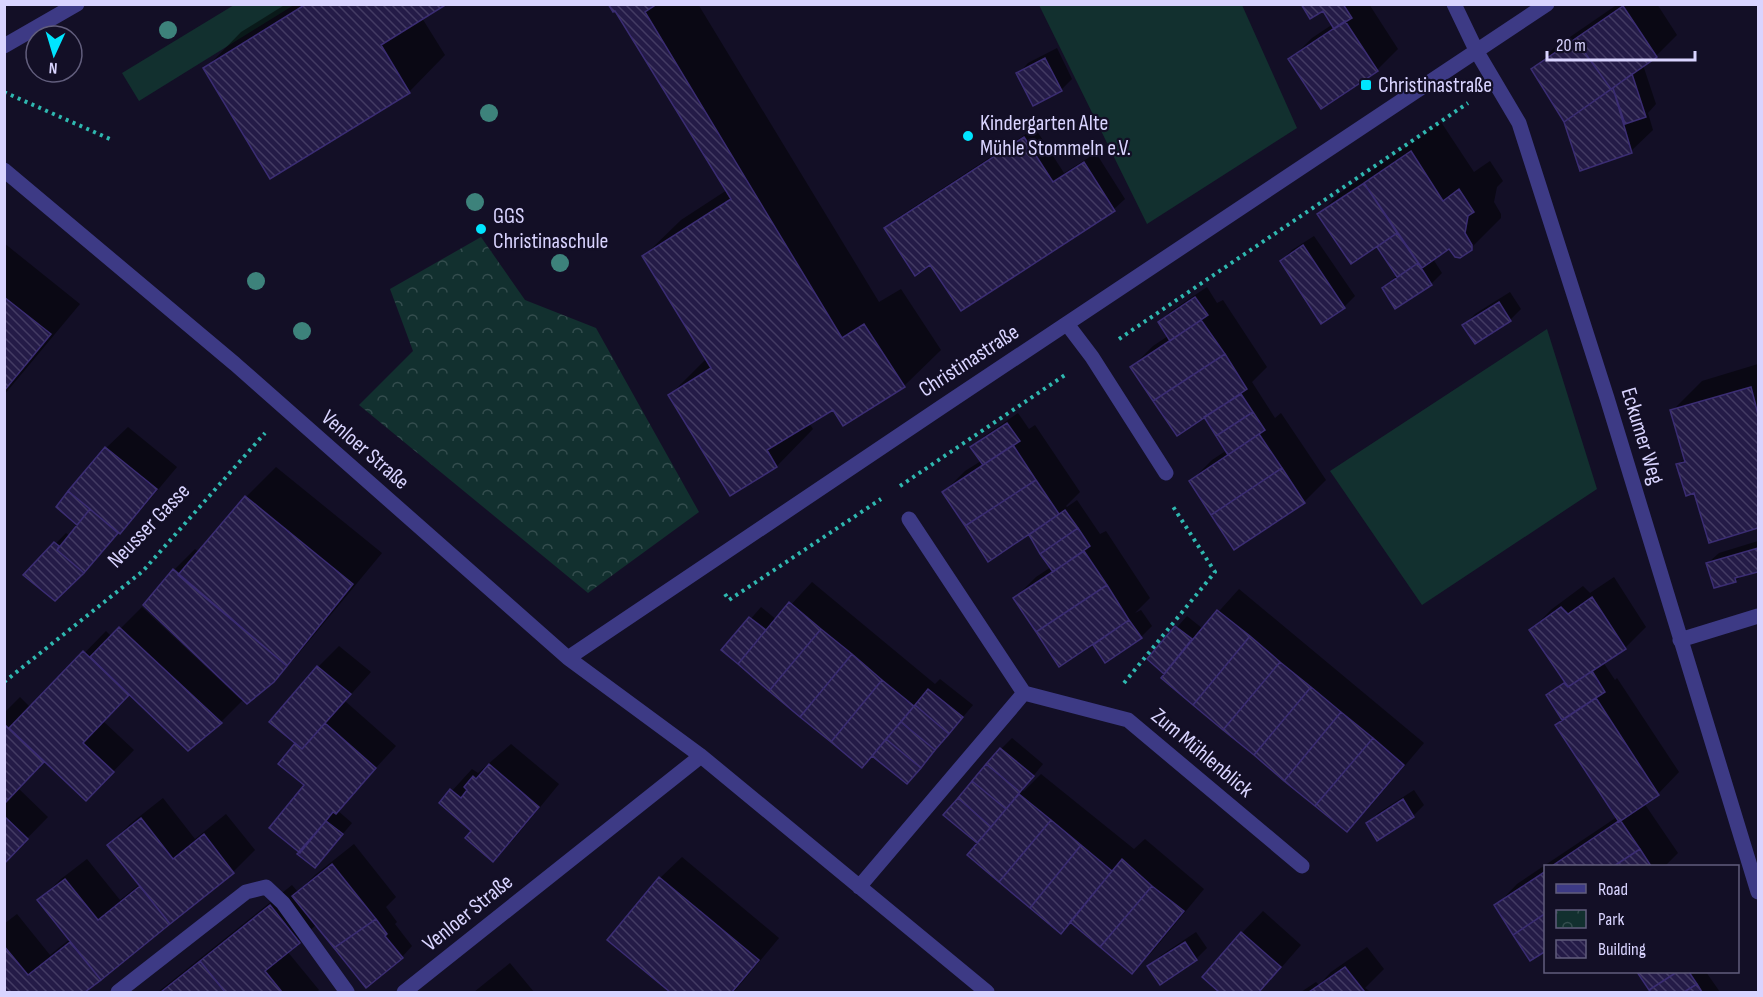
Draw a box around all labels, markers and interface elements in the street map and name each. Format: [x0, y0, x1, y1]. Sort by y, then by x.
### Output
north arrow [24, 24, 84, 84]
scale bar [1547, 24, 1696, 62]
text: 20 m [1556, 35, 1586, 56]
text: N [48, 58, 58, 77]
place label: Christinastraße [1378, 72, 1492, 99]
marker: Christinastraße [1359, 78, 1373, 92]
place label: Kindergarten Alte Mühle Stommeln e.V. [980, 110, 1131, 162]
marker: Kindergarten Alte Mühle Stommeln e.V. [961, 129, 975, 143]
place label: GGS Christinaschule [493, 203, 608, 255]
marker: GGS Christinaschule [474, 222, 488, 236]
street label: Christinastraße [914, 319, 1024, 403]
street label: Eckumer Weg [1615, 384, 1670, 488]
street label: Venloer Straße [315, 404, 415, 496]
street label: Neusser Gasse [102, 478, 196, 574]
street label: Zum Mühlenblick [1146, 703, 1259, 804]
legend [1544, 865, 1739, 973]
street label: Venloer Straße [418, 869, 518, 957]
text: Road [1598, 879, 1628, 900]
text: Park [1598, 909, 1624, 930]
text: Building [1598, 939, 1646, 960]

